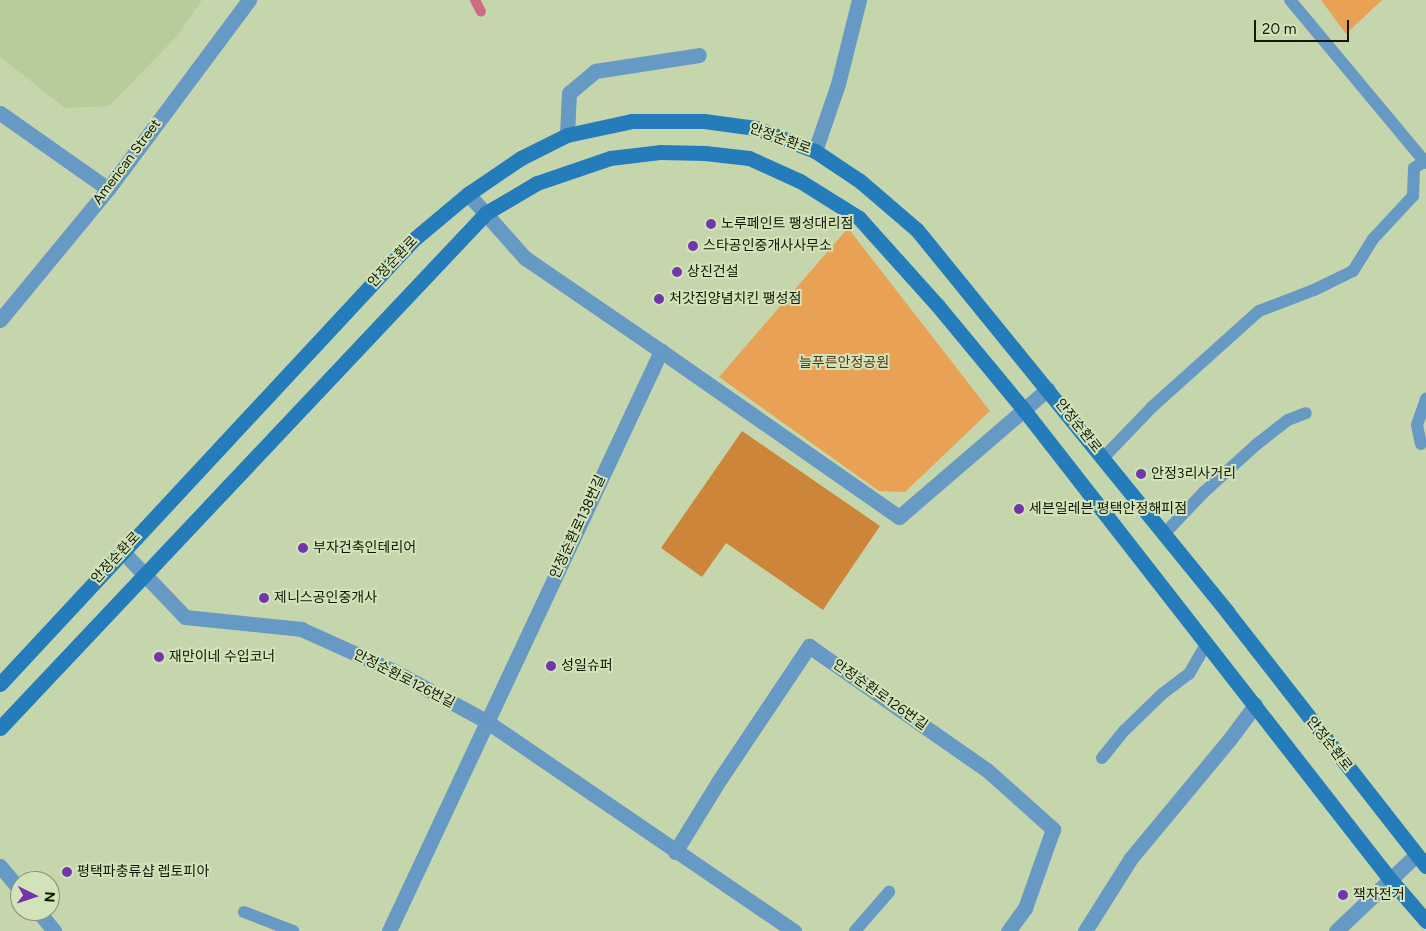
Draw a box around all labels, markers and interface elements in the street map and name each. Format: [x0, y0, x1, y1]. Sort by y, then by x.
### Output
scale bar [1256, 10, 1351, 42]
text: 20 m [1262, 20, 1296, 38]
street label: American Street [90, 116, 164, 208]
street label: 안정순환로 [747, 120, 813, 158]
place label: 노루페인트 팽성대리점 [721, 216, 853, 232]
marker: 노루페인트 팽성대리점 [705, 218, 717, 230]
street label: 안정순환로 [365, 233, 421, 291]
place label: 스타공인중개사사무소 [703, 238, 832, 254]
marker: 스타공인중개사사무소 [687, 240, 699, 252]
place label: 상진건설 [687, 264, 739, 280]
marker: 상진건설 [671, 266, 683, 278]
place label: 처갓집양념치킨 팽성점 [669, 291, 801, 307]
marker: 처갓집양념치킨 팽성점 [653, 293, 665, 305]
park label: 늘푸른안정공원 [799, 355, 889, 371]
street label: 안정순환로 [1051, 396, 1105, 456]
place label: 안정3리사거리 [1151, 466, 1236, 482]
marker: 안정3리사거리 [1135, 468, 1147, 480]
street label: 안정순환로138번길 [547, 473, 609, 581]
place label: 세븐일레븐 평택안정해피점 [1029, 501, 1187, 517]
marker: 세븐일레븐 평택안정해피점 [1013, 503, 1025, 515]
street label: 안정순환로 [88, 529, 144, 587]
place label: 부자건축인테리어 [313, 540, 416, 556]
marker: 부자건축인테리어 [297, 542, 309, 554]
place label: 제니스공인중개사 [274, 590, 377, 606]
marker: 제니스공인중개사 [258, 592, 270, 604]
street label: 안정순환로126번길 [350, 646, 458, 712]
place label: 재만이네 수입코너 [169, 649, 275, 665]
marker: 재만이네 수입코너 [153, 651, 165, 663]
street label: 안정순환로126번길 [829, 656, 931, 734]
place label: 성일슈퍼 [561, 658, 613, 674]
marker: 성일슈퍼 [545, 660, 557, 672]
street label: 안정순환로 [1303, 713, 1355, 775]
place label: 평택파충류샵 렙토피아 [77, 864, 209, 880]
marker: 평택파충류샵 렙토피아 [61, 866, 73, 878]
north arrow [10, 871, 60, 921]
place label: 잭자전거 [1353, 887, 1405, 903]
marker: 잭자전거 [1337, 889, 1349, 901]
text: N [41, 891, 58, 903]

